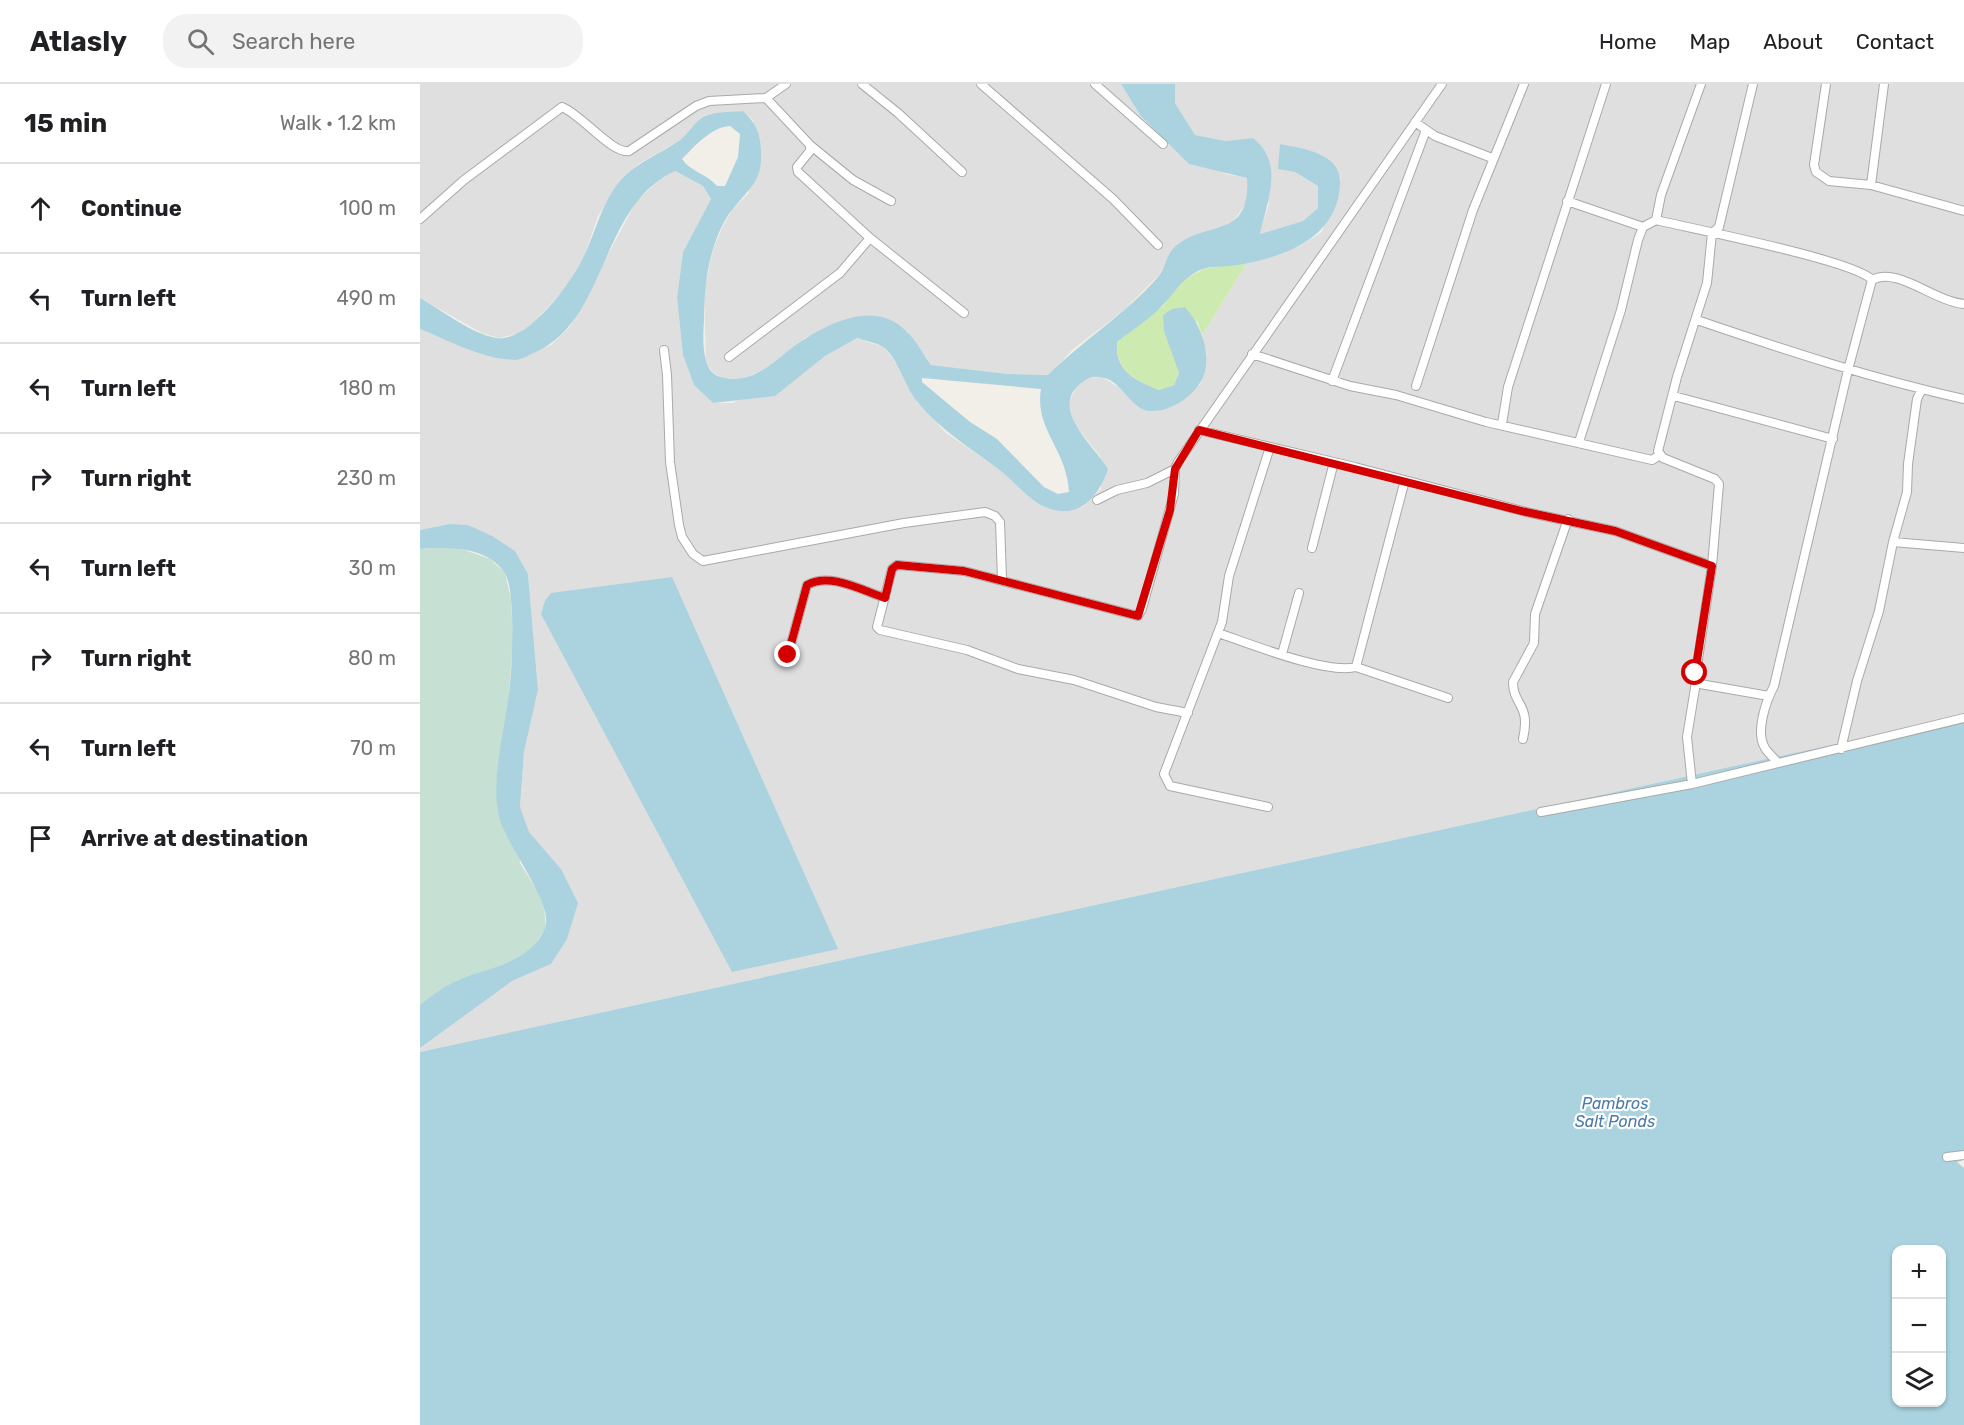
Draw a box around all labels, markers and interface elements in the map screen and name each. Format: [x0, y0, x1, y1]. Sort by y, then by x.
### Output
search box [163, 14, 583, 68]
text: Atlasly [30, 25, 127, 58]
icon: search [184, 25, 217, 58]
text: Search here [232, 28, 355, 55]
text: Home [1599, 29, 1656, 54]
text: Map [1689, 29, 1730, 54]
text: About [1763, 29, 1823, 54]
text: Contact [1856, 29, 1934, 54]
text: 15 min [24, 108, 107, 139]
text: Walk · 1.2 km [280, 111, 396, 135]
icon: ahead [24, 192, 57, 225]
text: Continue [81, 195, 182, 222]
text: 100 m [339, 196, 396, 220]
icon: left [24, 282, 57, 315]
text: Turn left [81, 285, 176, 312]
text: 490 m [337, 286, 396, 310]
icon: left [24, 372, 57, 405]
text: Turn left [81, 375, 176, 402]
text: 180 m [339, 376, 396, 400]
icon: right [24, 462, 57, 495]
text: Turn right [81, 465, 191, 492]
text: 230 m [337, 466, 396, 490]
icon: left [24, 552, 57, 585]
text: Turn left [81, 555, 176, 582]
text: 30 m [349, 556, 396, 580]
route end [774, 641, 800, 667]
icon: right [24, 642, 57, 675]
text: Turn right [81, 645, 191, 672]
text: 80 m [348, 646, 396, 670]
route start [1681, 659, 1707, 685]
icon: left [24, 732, 57, 765]
text: Turn left [81, 735, 176, 762]
text: 70 m [350, 736, 396, 760]
icon: arrive [24, 822, 57, 855]
text: Arrive at destination [81, 825, 308, 852]
water label: Pambros Salt Ponds [1575, 1094, 1655, 1131]
map controls [1892, 1245, 1946, 1407]
button: + [1892, 1245, 1946, 1299]
button: − [1892, 1299, 1946, 1353]
button: layers [1892, 1353, 1946, 1407]

